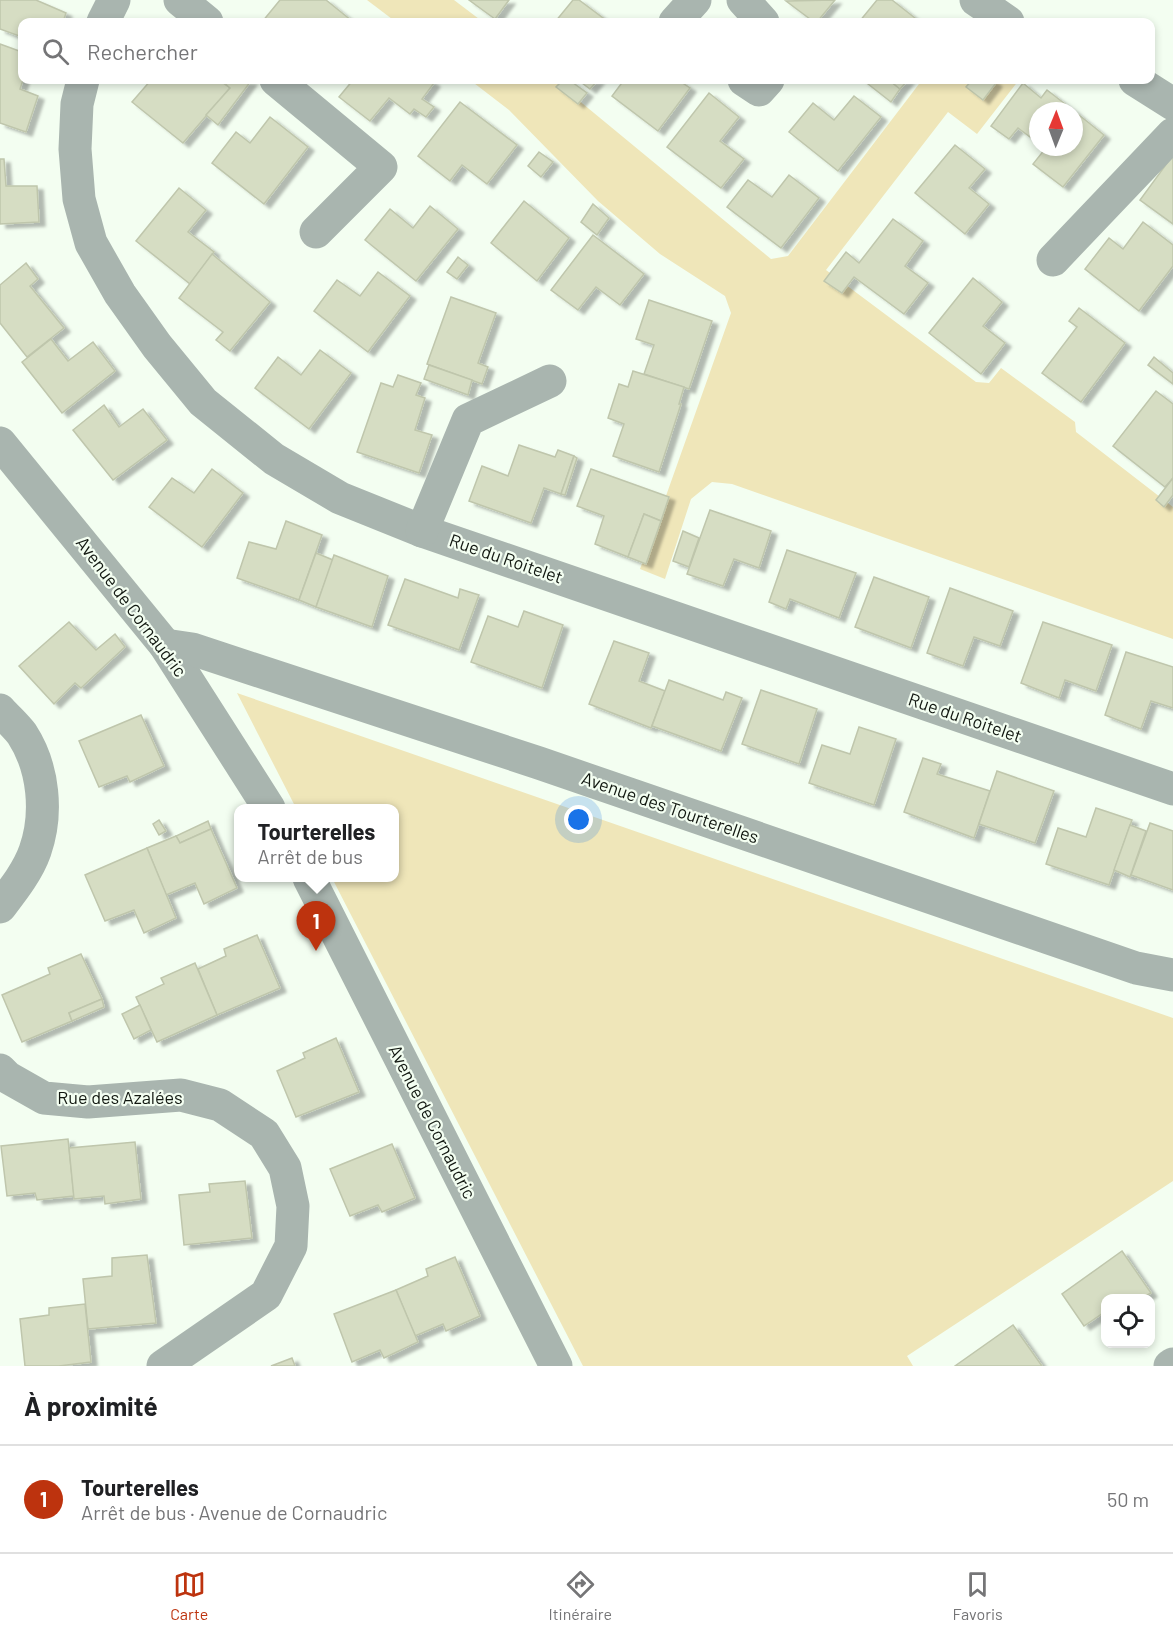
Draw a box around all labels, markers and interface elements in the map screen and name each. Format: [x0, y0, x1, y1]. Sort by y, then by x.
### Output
search box [18, 18, 1155, 84]
icon: search [39, 35, 72, 68]
text: Rechercher [87, 38, 198, 64]
north arrow [1029, 102, 1083, 156]
street label: Rue du Roitelet [447, 528, 566, 588]
street label: Avenue de Cornaudric [72, 532, 192, 681]
street label: Rue du Roitelet [906, 687, 1025, 747]
street label: Avenue des Tourterelles [579, 766, 762, 848]
popup [234, 804, 399, 882]
your location [564, 805, 593, 834]
text: Tourterelles [258, 818, 375, 844]
text: Arrêt de bus [258, 844, 363, 868]
pin: 1 [296, 902, 336, 951]
street label: Avenue de Cornaudric [385, 1041, 481, 1202]
street label: Rue des Azalées [57, 1086, 183, 1108]
map controls [1101, 1294, 1155, 1348]
button: locate [1101, 1294, 1155, 1348]
text: À proximité [24, 1390, 158, 1421]
text: Tourterelles [81, 1474, 199, 1500]
text: 1 [40, 1487, 47, 1511]
text: 50 m [1107, 1487, 1149, 1511]
text: Arrêt de bus · Avenue de Cornaudric [81, 1500, 387, 1524]
tab: Carte [170, 1568, 208, 1623]
tab: Itinéraire [549, 1568, 612, 1623]
tab: Favoris [952, 1568, 1003, 1623]

